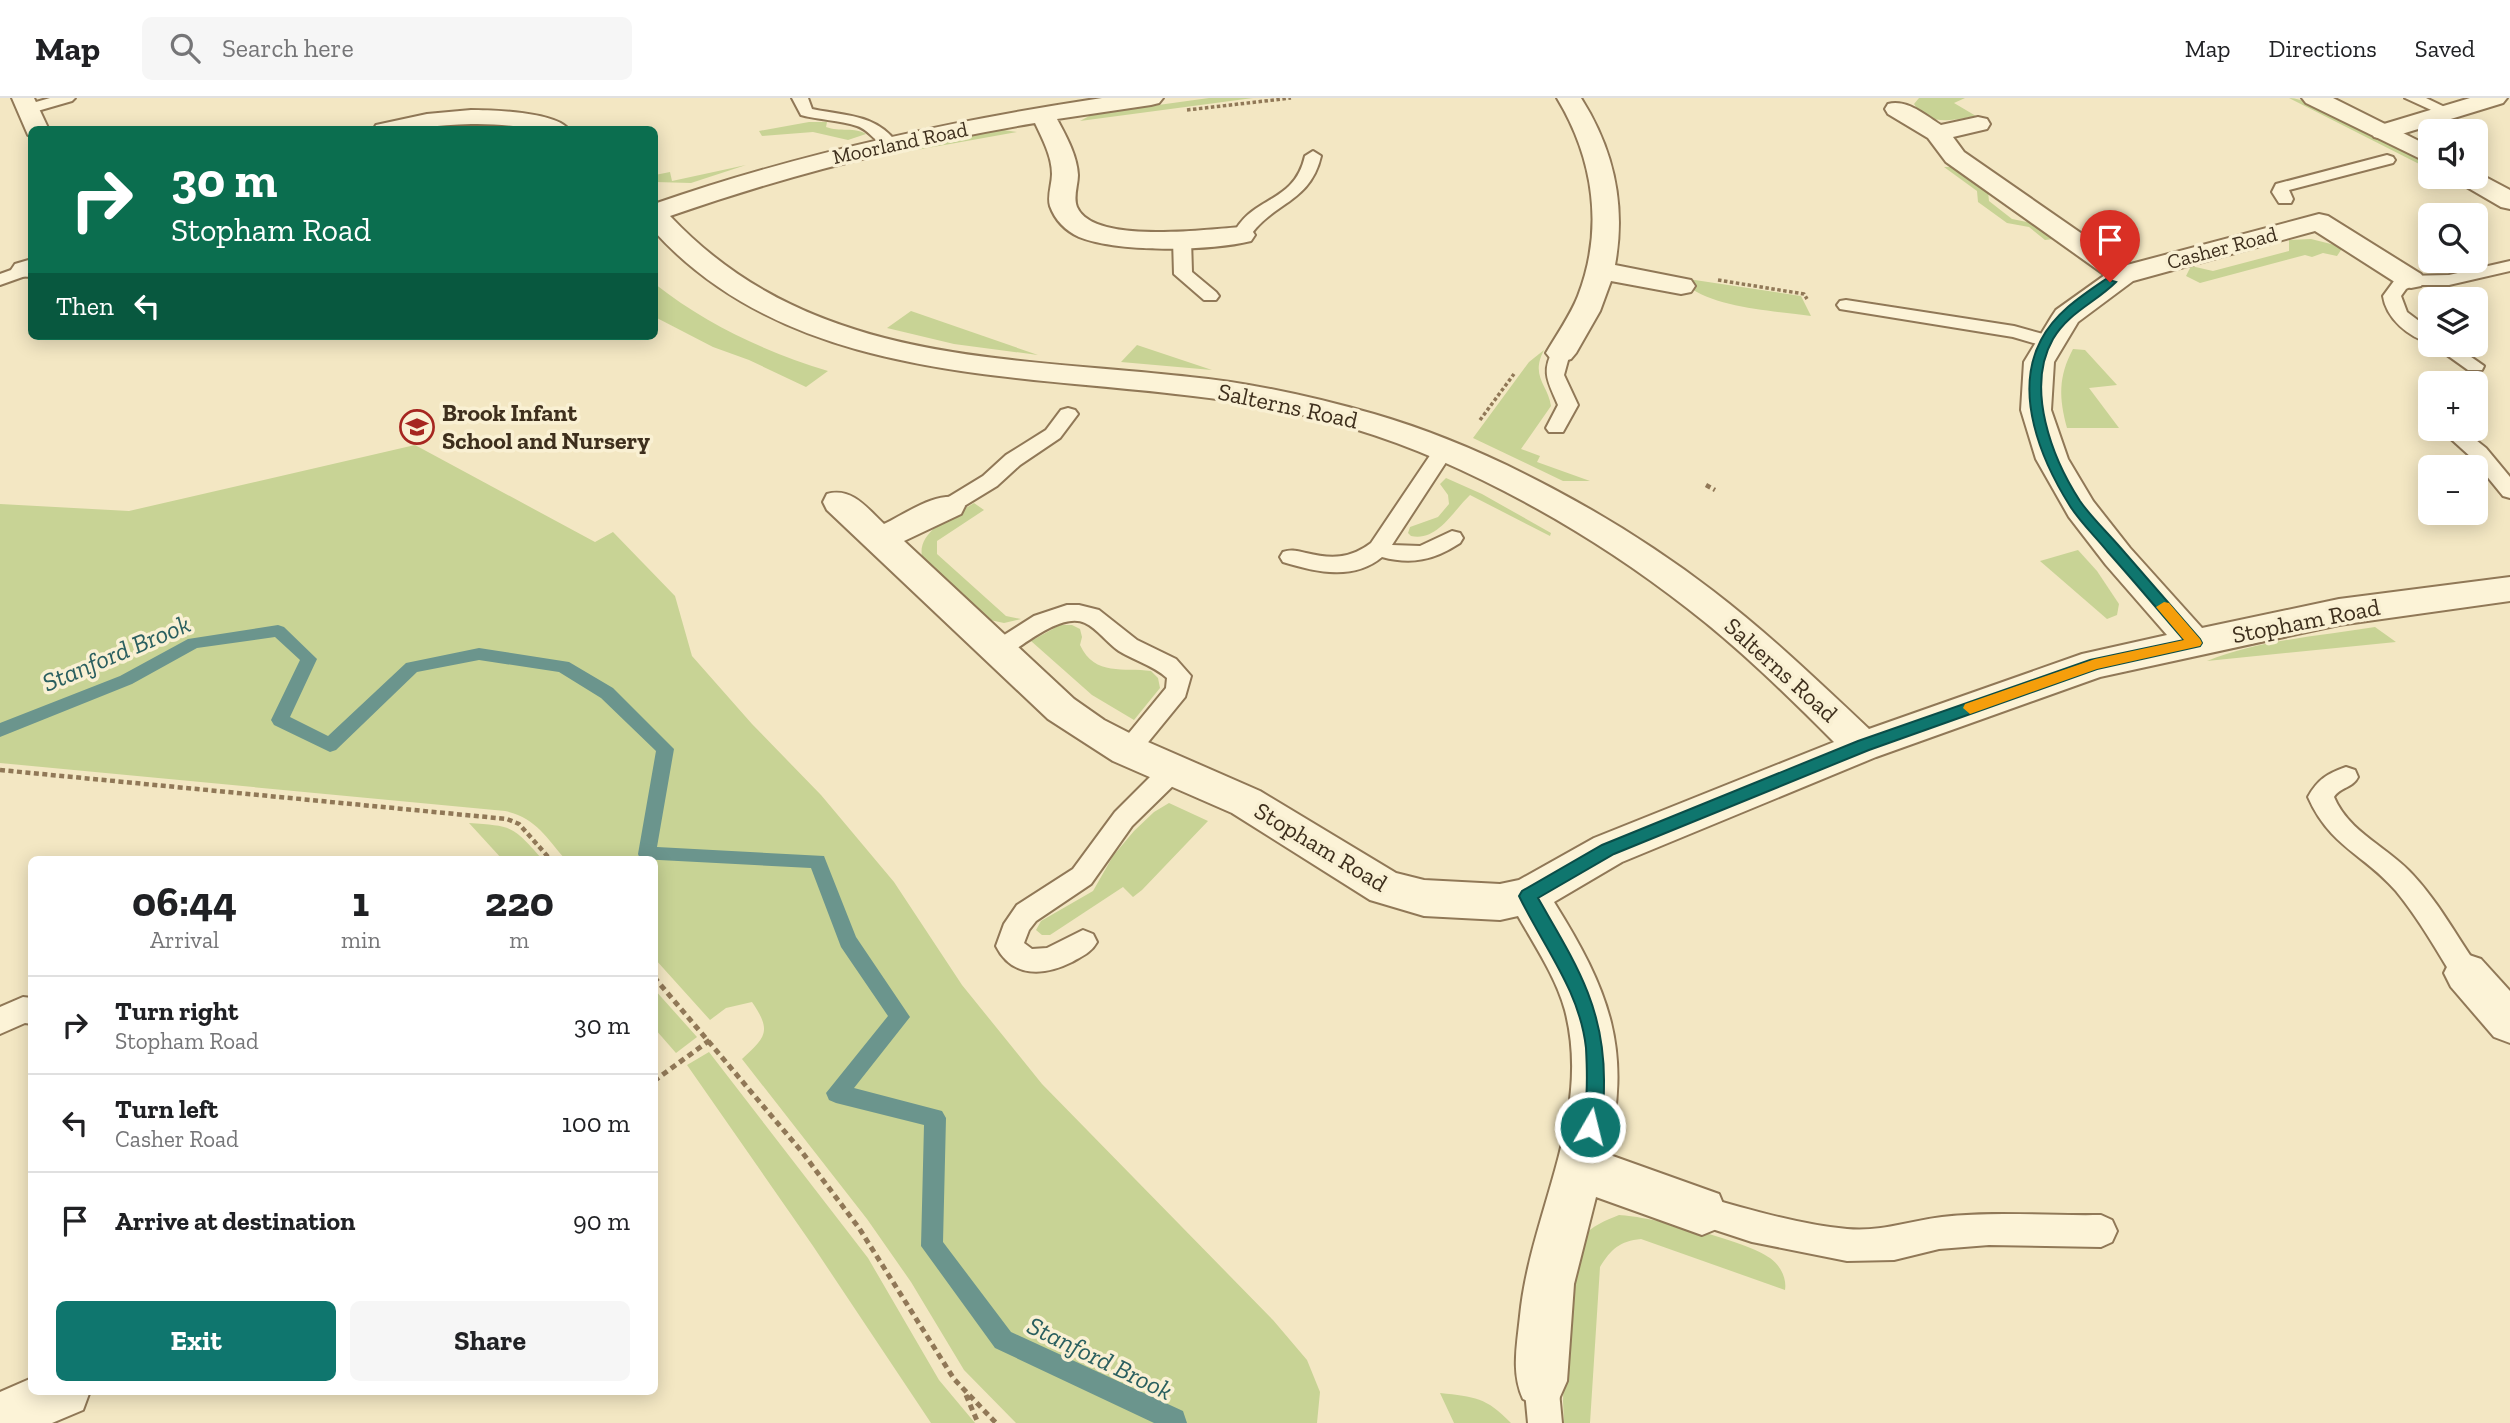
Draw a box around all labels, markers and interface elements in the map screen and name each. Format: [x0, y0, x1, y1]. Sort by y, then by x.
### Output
search box [142, 17, 632, 80]
text: Map [35, 29, 100, 68]
icon: search [166, 29, 204, 67]
text: Search here [222, 32, 354, 64]
text: Map [2185, 34, 2231, 63]
text: Directions [2269, 34, 2377, 63]
text: Saved [2415, 34, 2475, 63]
street label: Moorland Road [830, 116, 970, 169]
map controls [2418, 119, 2488, 525]
button: sound [2418, 119, 2488, 189]
text: 30 m [171, 151, 277, 210]
icon: right [56, 154, 147, 245]
button: search [2418, 203, 2488, 273]
pin [2080, 210, 2140, 282]
text: Stopham Road [171, 211, 371, 249]
icon: arrive [2091, 221, 2129, 259]
street label: Casher Road [2164, 221, 2280, 274]
icon: left [128, 287, 166, 325]
button: layers [2418, 287, 2488, 357]
text: Then [56, 290, 114, 322]
button: + [2418, 371, 2488, 441]
street label: Salterns Road [1215, 377, 1361, 434]
place label: Brook Infant School and Nursery [442, 398, 650, 455]
school or university icon: Brook Infant School and Nursery [398, 408, 436, 446]
button: − [2418, 455, 2488, 525]
street label: Stopham Road [2230, 592, 2382, 649]
water label: Stanford Brook [37, 607, 195, 699]
street label: Salterns Road [1719, 611, 1844, 728]
street label: Stopham Road [1250, 796, 1393, 898]
text: 06:44 [132, 876, 237, 927]
text: 1 [352, 876, 369, 927]
text: 220 [485, 876, 554, 927]
text: Arrival [150, 926, 219, 954]
text: min [341, 926, 381, 954]
text: m [509, 926, 529, 954]
text: Turn right [115, 995, 238, 1027]
icon: right [56, 1006, 94, 1044]
text: 30 m [574, 1009, 630, 1041]
text: Stopham Road [115, 1027, 259, 1055]
position arrow [1553, 1090, 1627, 1164]
text: Turn left [115, 1093, 218, 1125]
icon: left [56, 1104, 94, 1142]
text: 100 m [562, 1107, 630, 1139]
text: Casher Road [115, 1125, 239, 1153]
icon: arrive [56, 1202, 94, 1240]
text: Arrive at destination [115, 1205, 355, 1237]
text: 90 m [573, 1205, 630, 1237]
button: Exit [56, 1301, 336, 1381]
button: Share [350, 1301, 630, 1381]
water label: Stanford Brook [1022, 1309, 1178, 1407]

